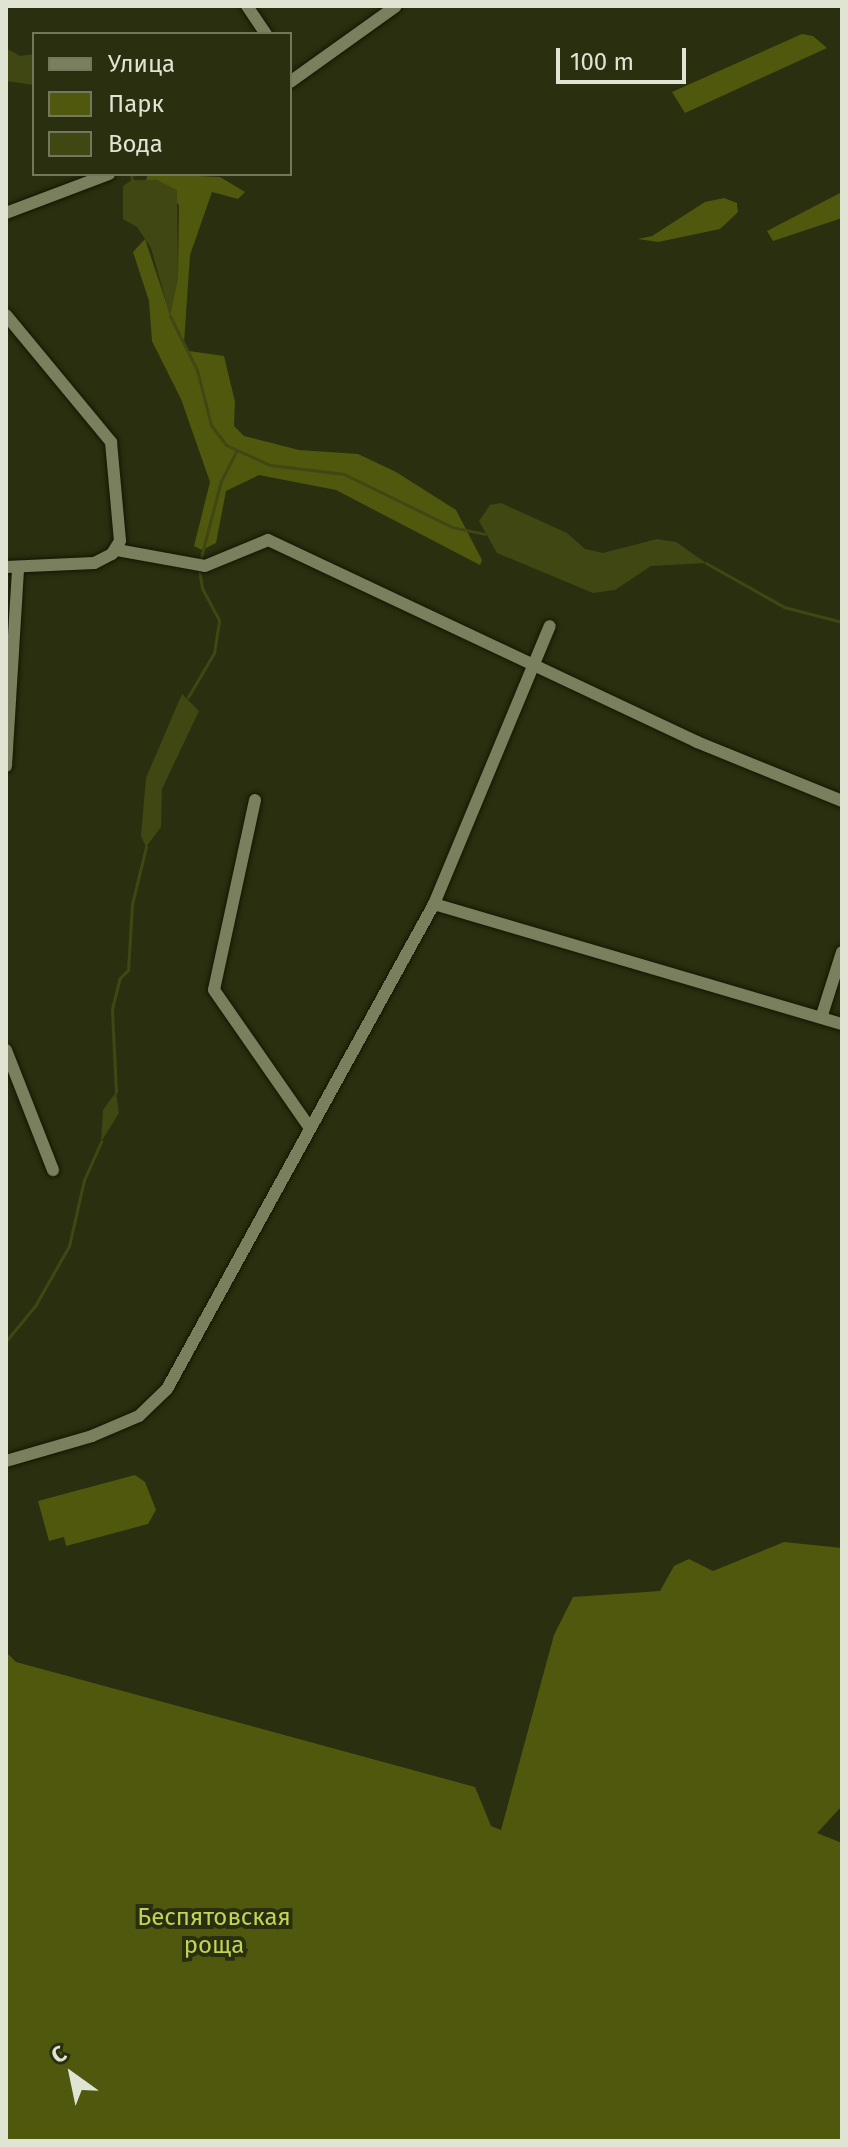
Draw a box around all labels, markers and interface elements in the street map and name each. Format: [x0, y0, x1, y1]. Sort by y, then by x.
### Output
legend [32, 32, 292, 176]
scale bar [560, 32, 690, 82]
text: 100 m [570, 48, 634, 76]
text: Улица [108, 50, 175, 78]
text: Парк [108, 90, 164, 118]
text: Вода [108, 130, 163, 158]
park label: Беспятовская роща [137, 1904, 291, 1960]
north arrow [32, 2035, 112, 2115]
text: С [46, 2040, 71, 2069]

